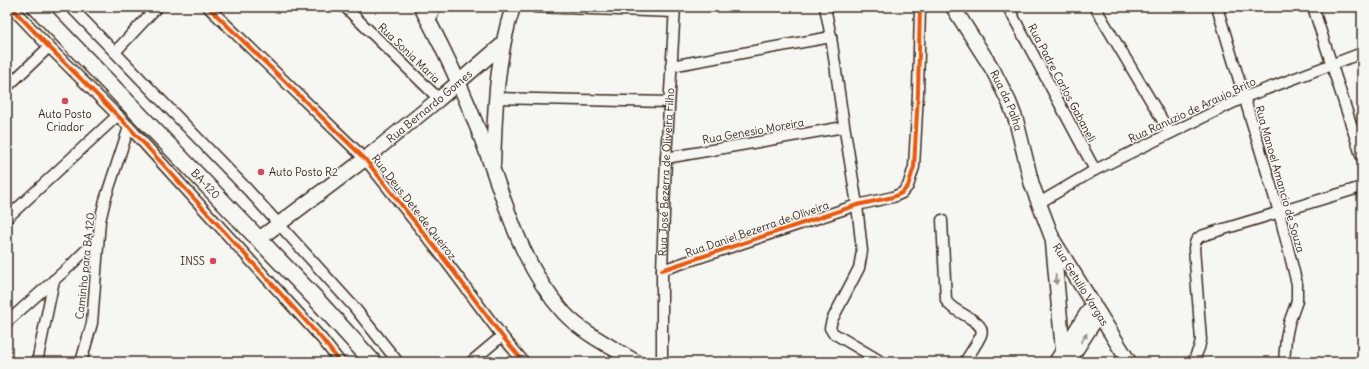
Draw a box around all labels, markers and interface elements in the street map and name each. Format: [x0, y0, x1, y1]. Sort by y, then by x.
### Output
street label: Rua Sonia Maria [375, 20, 443, 86]
street label: Rua Padre Carlos Gabaneli [1025, 21, 1099, 145]
street label: Rua Bernardo Gomes [384, 67, 475, 146]
street label: Rua da Palha [987, 67, 1025, 132]
street label: Rua Ranuzio de Araujo Brito [1126, 74, 1258, 146]
street label: Rua José Bezerra de Oliveira Filho [655, 87, 677, 257]
marker: Auto Posto Criador [60, 96, 70, 106]
street label: Rua Manoel Amancio de Souza [1252, 104, 1308, 254]
place label: Auto Posto Criador [38, 107, 92, 134]
street label: Rua Genesio Moreira [701, 115, 805, 147]
street label: Rua Deus Dete de Queiroz [369, 152, 459, 262]
place label: Auto Posto R2 [269, 165, 338, 179]
street label: BA-120 [188, 166, 223, 202]
marker: Auto Posto R2 [256, 167, 266, 177]
street label: Rua Daniel Bezerra de Oliveira [683, 198, 831, 260]
street label: Caminho para BA 120 [72, 212, 98, 320]
street label: Rua Getulio Vargas [1050, 241, 1112, 328]
place label: INSS [180, 254, 205, 268]
marker: INSS [208, 256, 218, 266]
one-way arrow [1053, 273, 1060, 285]
one-way arrow [1080, 333, 1088, 343]

